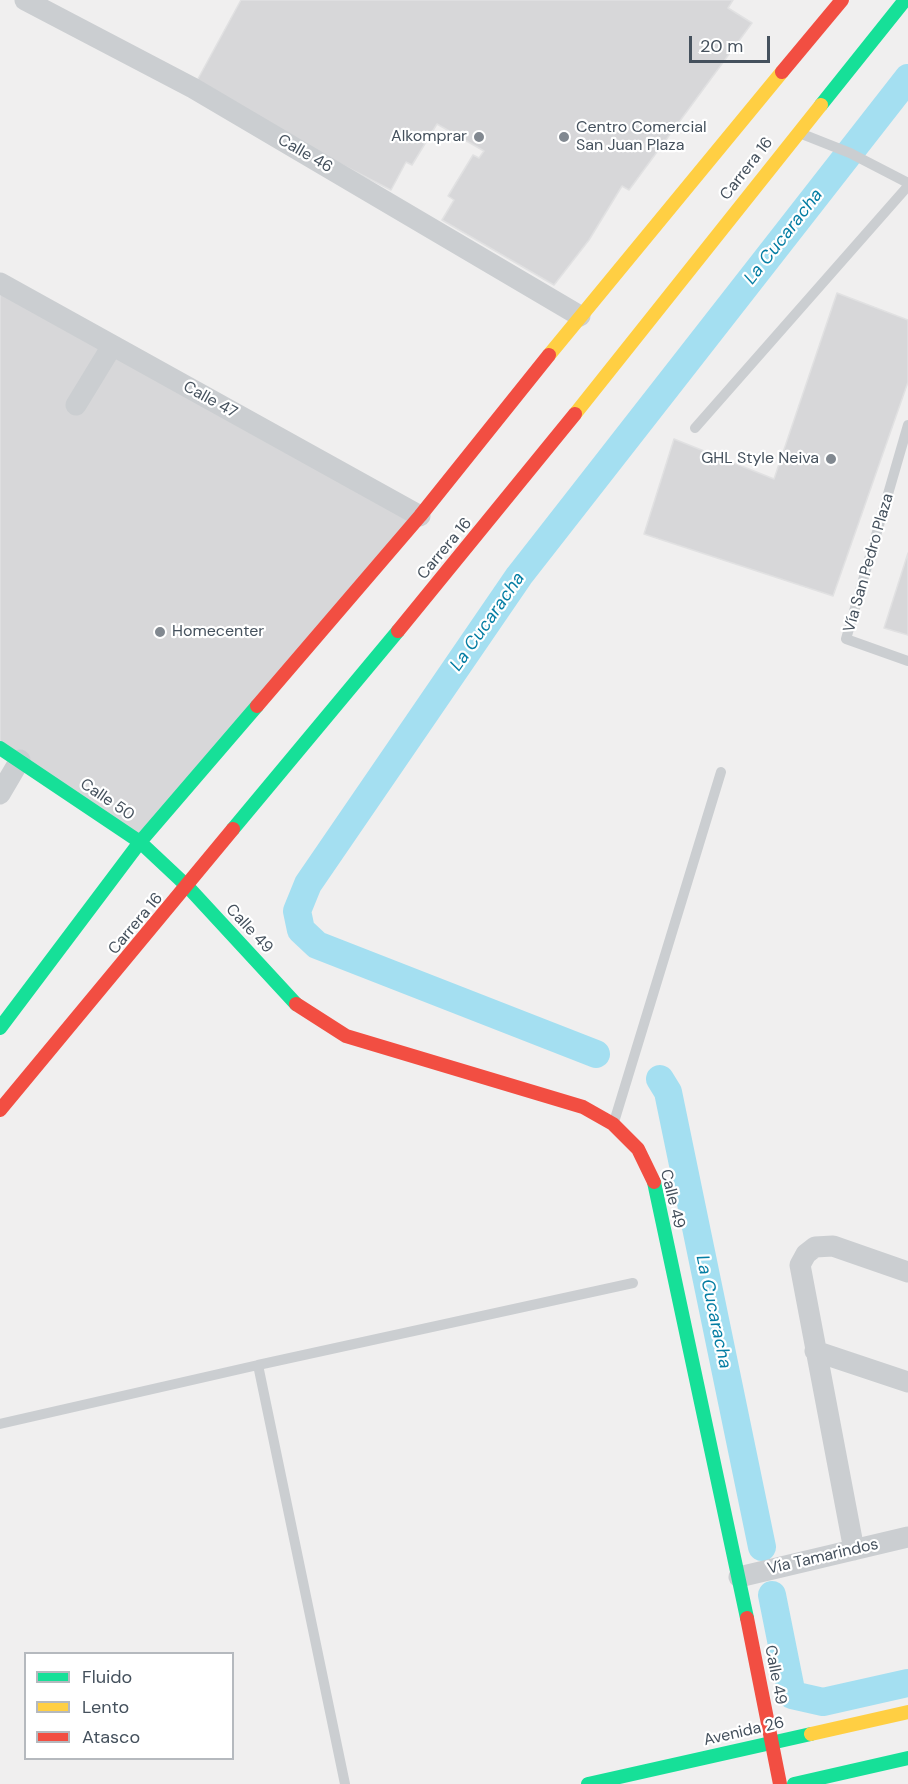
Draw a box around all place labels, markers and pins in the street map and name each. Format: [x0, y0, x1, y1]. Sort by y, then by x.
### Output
place label: Centro Comercial San Juan Plaza [576, 118, 707, 156]
place label: Alkomprar [391, 127, 467, 147]
marker: Alkomprar [472, 130, 486, 144]
marker: Centro Comercial San Juan Plaza [557, 130, 571, 144]
place label: GHL Style Neiva [701, 449, 819, 469]
marker: GHL Style Neiva [824, 452, 838, 466]
place label: Homecenter [172, 622, 264, 642]
marker: Homecenter [153, 625, 167, 639]

